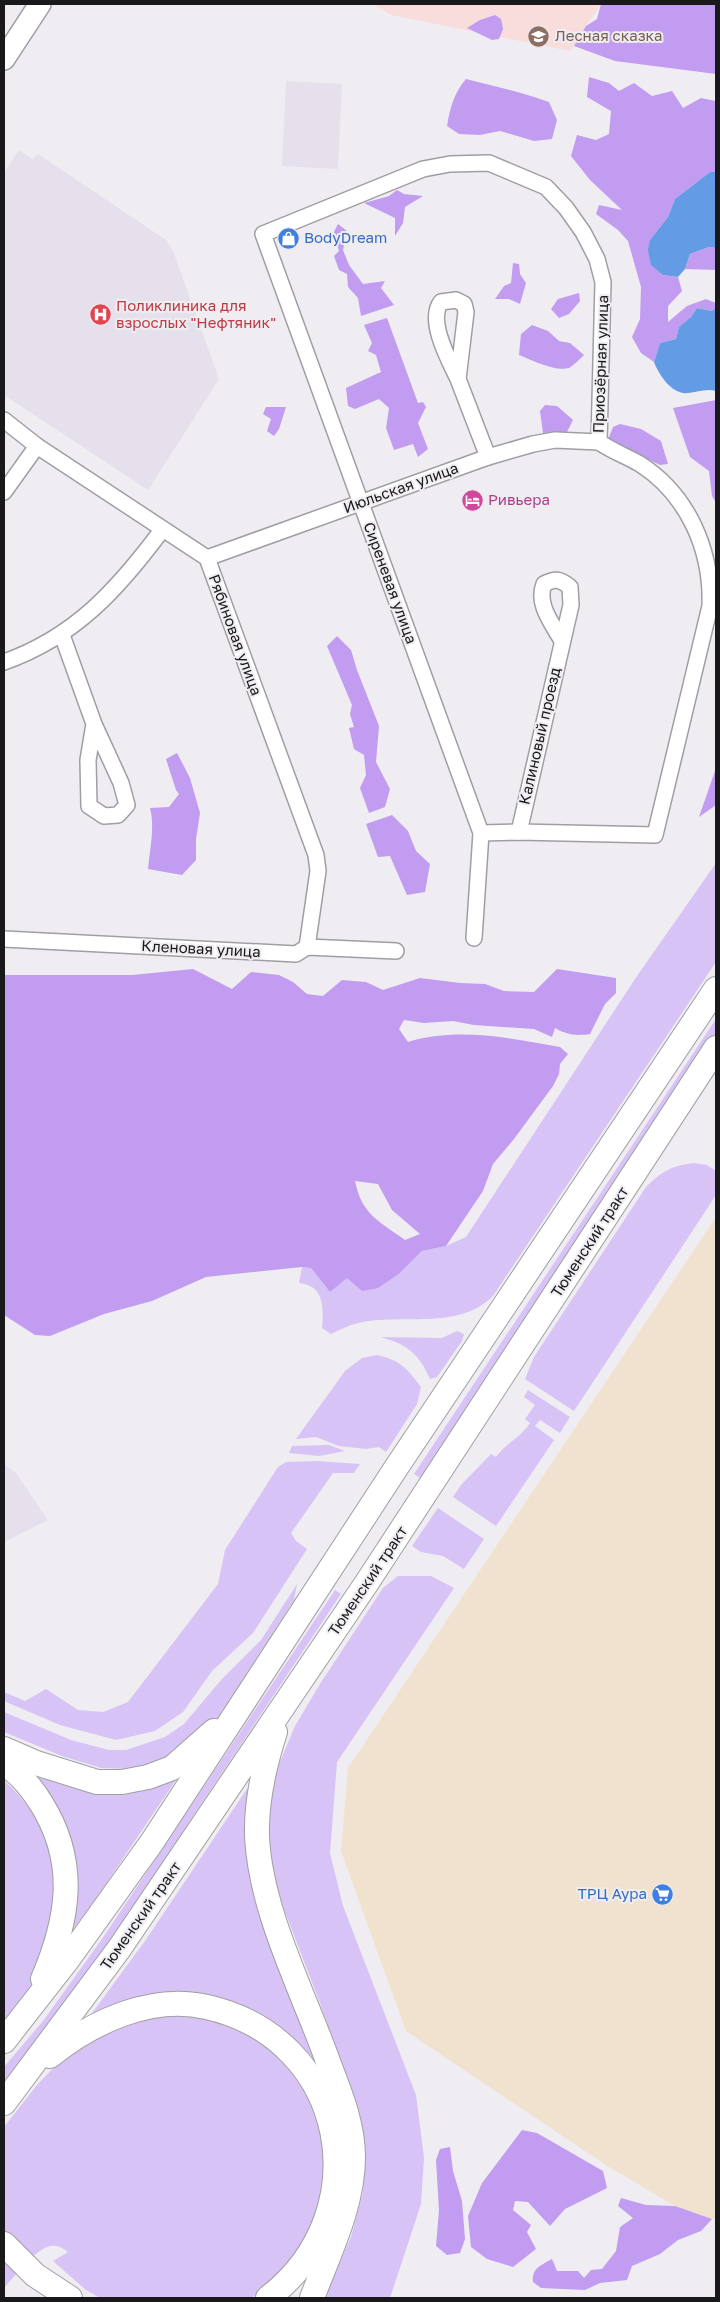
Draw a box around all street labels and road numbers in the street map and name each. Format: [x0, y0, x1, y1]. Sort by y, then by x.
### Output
street label: Приозёрная улица [589, 295, 611, 433]
street label: Июльская улица [341, 458, 461, 516]
street label: Сиреневая улица [361, 519, 421, 646]
street label: Рябиновая улица [206, 572, 266, 698]
street label: Калиновый проезд [514, 665, 564, 806]
street label: Кленовая улица [141, 936, 261, 960]
street label: Тюменский тракт [547, 1182, 632, 1300]
street label: Тюменский тракт [324, 1522, 411, 1639]
street label: Тюменский тракт [96, 1857, 185, 1973]

